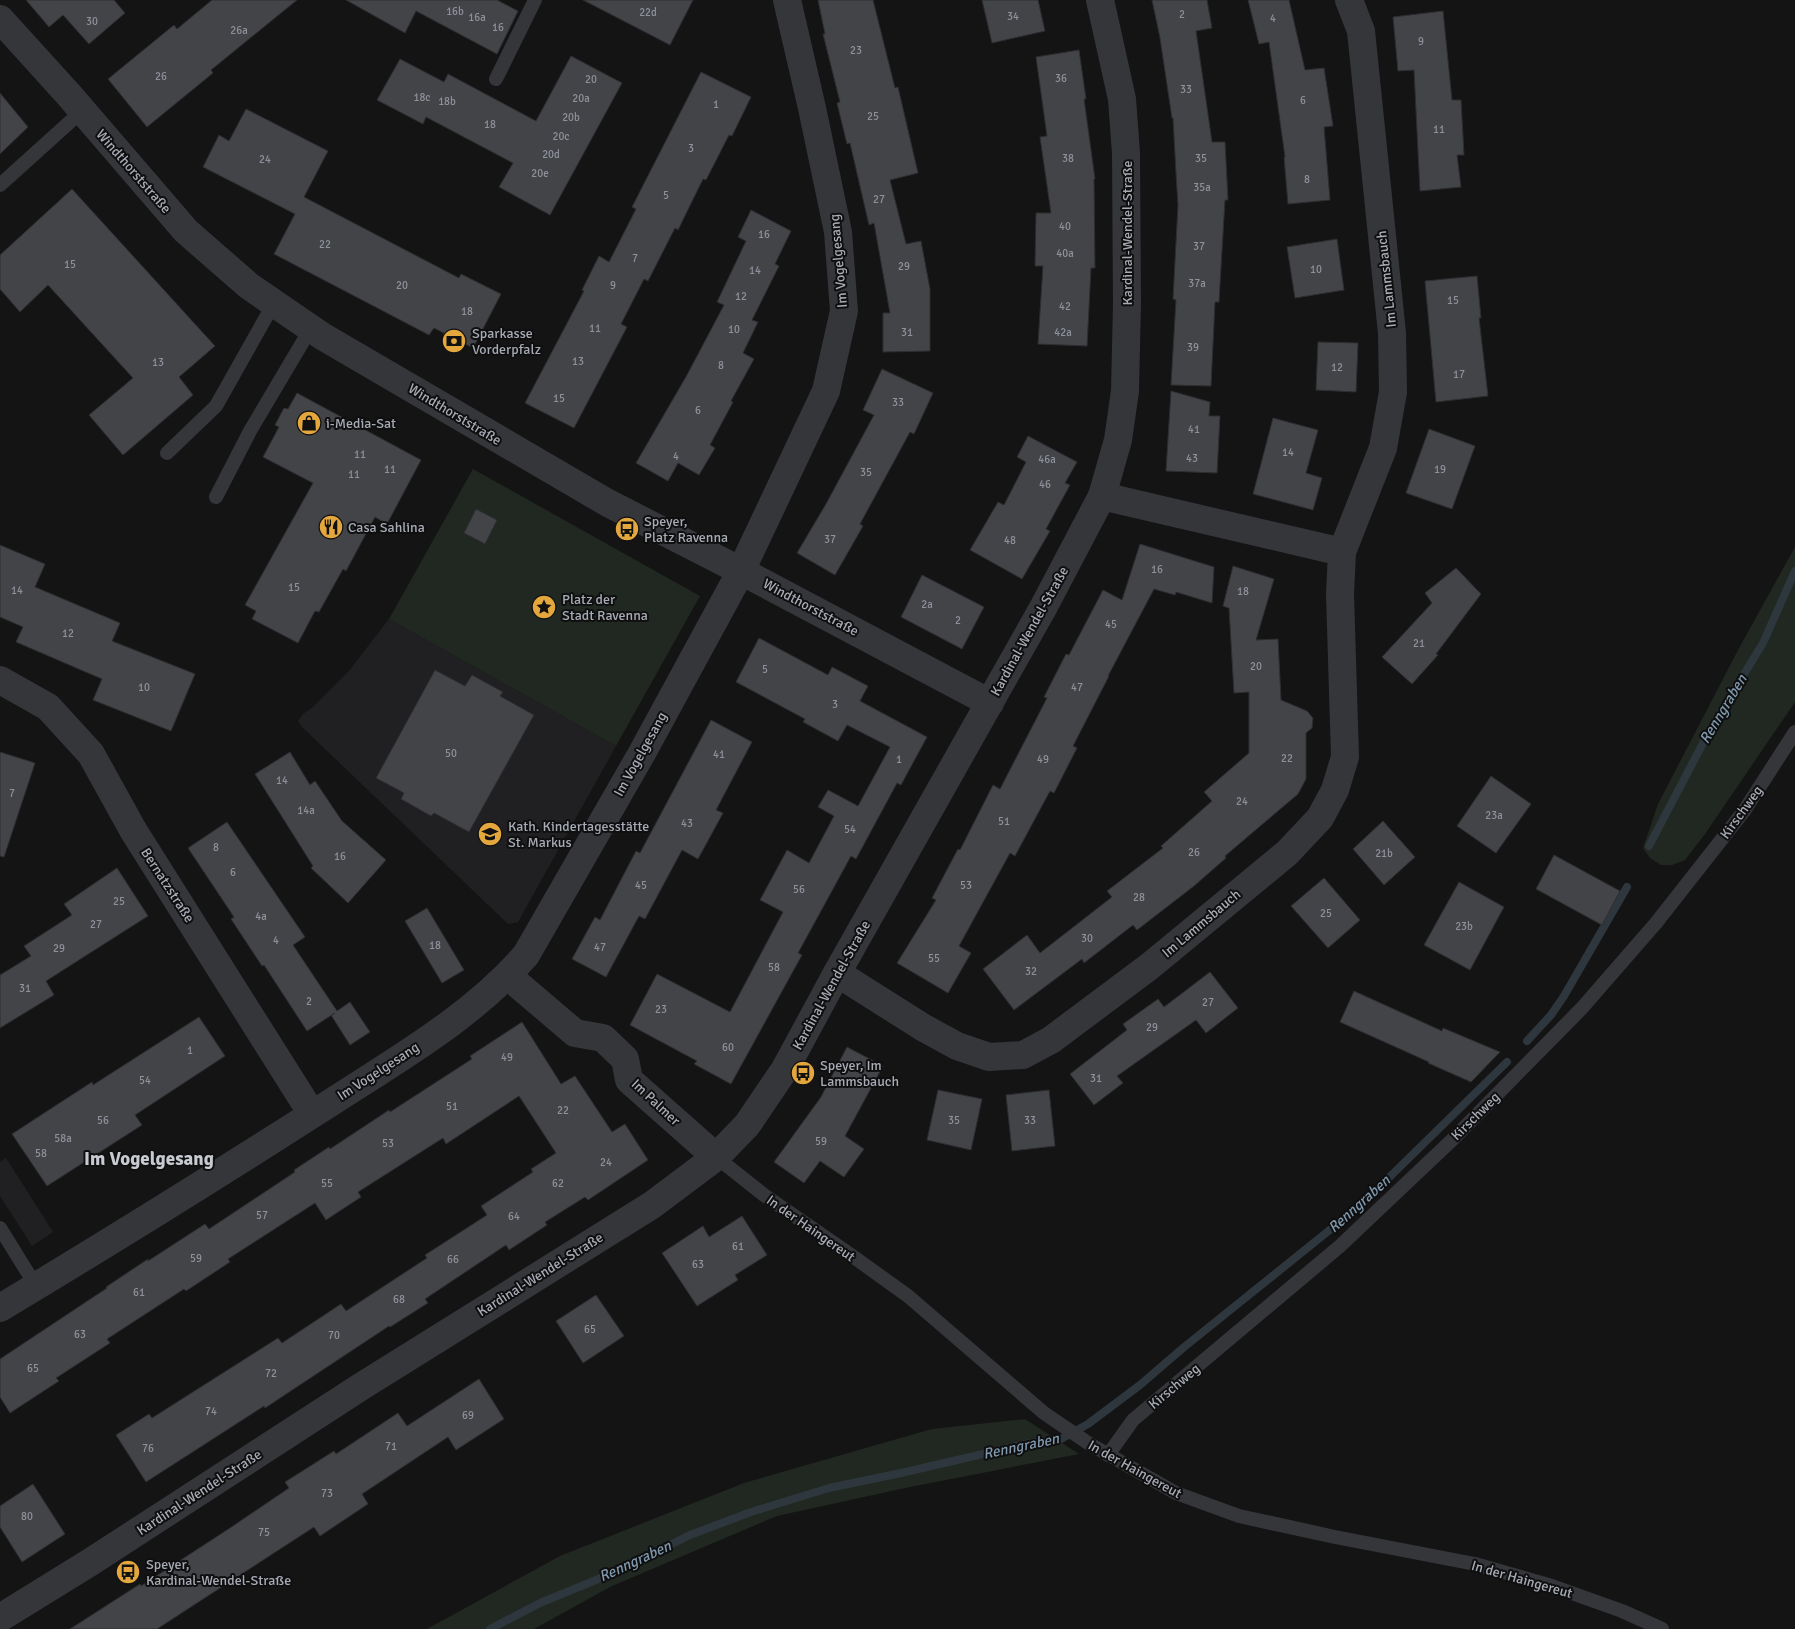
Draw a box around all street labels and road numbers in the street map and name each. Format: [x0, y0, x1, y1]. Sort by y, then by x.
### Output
street label: Windthorststraße [93, 126, 175, 217]
street label: Kardinal-Wendel-Straße [1119, 160, 1136, 306]
street label: Im Vogelgesang [826, 213, 851, 309]
street label: Im Lammsbauch [1373, 230, 1400, 328]
street label: Windthorststraße [405, 380, 504, 449]
street label: Kardinal-Wendel-Straße [987, 564, 1072, 699]
street label: Windthorststraße [760, 575, 861, 640]
street label: Im Vogelgesang [610, 709, 671, 799]
street label: Kirschweg [1716, 782, 1766, 842]
street label: Bernatzstraße [137, 845, 198, 926]
street label: Im Lammsbauch [1159, 886, 1244, 961]
street label: Kardinal-Wendel-Straße [789, 918, 874, 1053]
street label: Im Vogelgesang [334, 1039, 422, 1104]
street label: Im Palmer [628, 1076, 684, 1130]
street label: Kirschweg [1448, 1089, 1503, 1144]
street label: In der Haingereut [763, 1192, 858, 1265]
street label: Kardinal-Wendel-Straße [474, 1229, 606, 1320]
street label: Kirschweg [1145, 1360, 1203, 1413]
street label: In der Haingereut [1085, 1437, 1185, 1502]
street label: Kardinal-Wendel-Straße [134, 1446, 265, 1539]
street label: In der Haingereut [1469, 1557, 1574, 1602]

